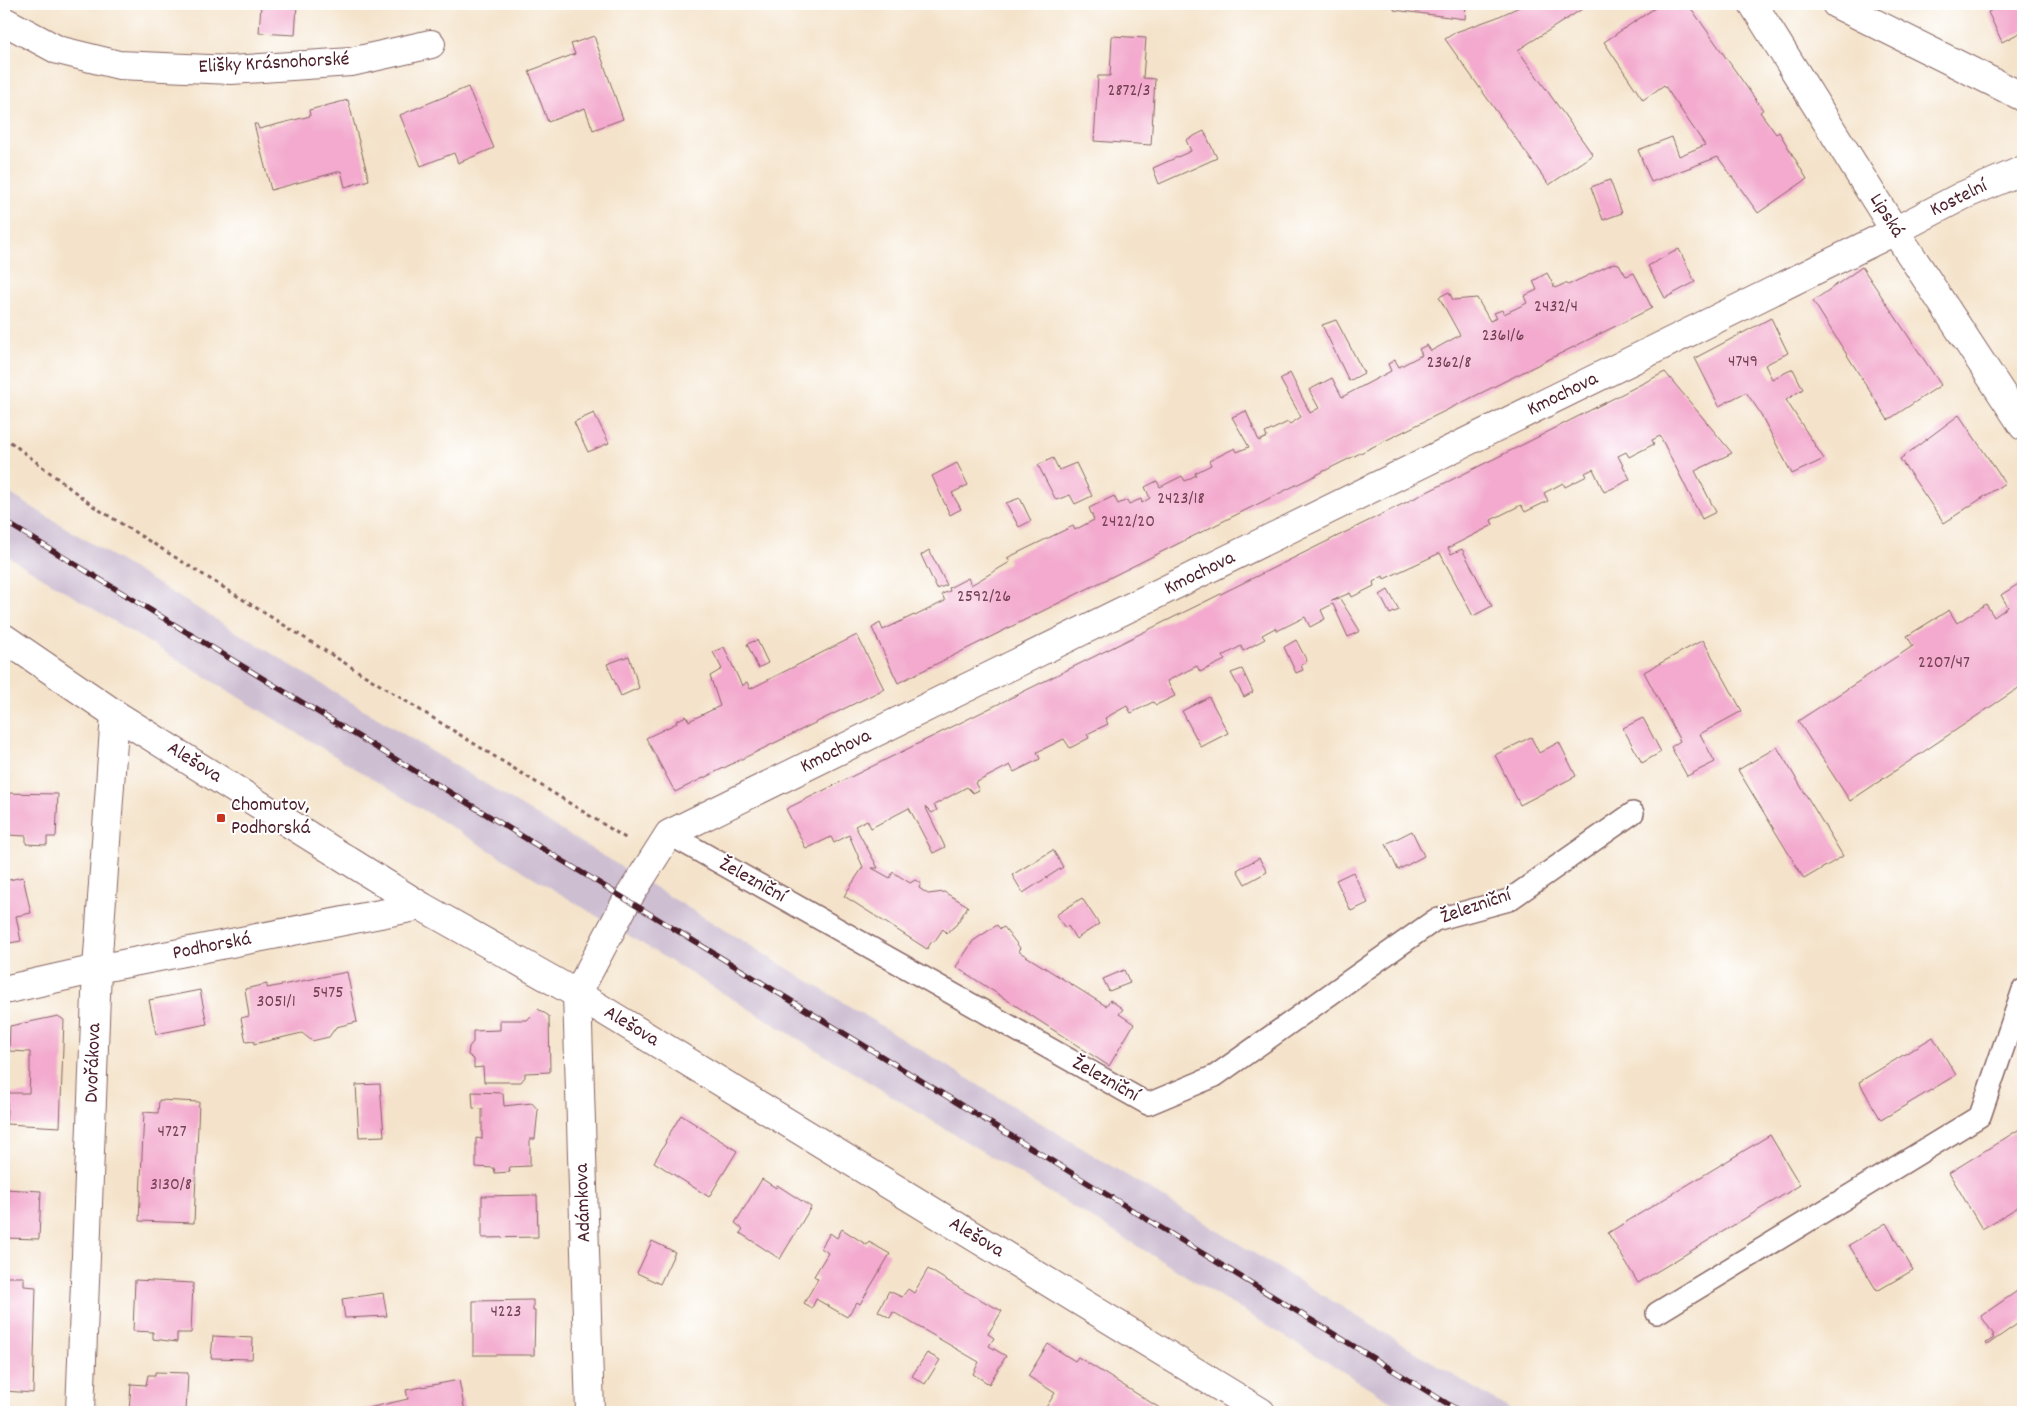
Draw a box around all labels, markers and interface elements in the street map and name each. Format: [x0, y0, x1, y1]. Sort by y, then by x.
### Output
street label: Elišky Krásnohorské [198, 46, 350, 82]
house number: 2872/3 [1108, 79, 1150, 104]
street label: Kostelní [1926, 173, 1993, 225]
street label: Lipská [1861, 188, 1911, 244]
house number: 2432/4 [1534, 295, 1578, 320]
house number: 2361/6 [1482, 324, 1524, 349]
house number: 4749 [1728, 350, 1758, 375]
house number: 2362/8 [1427, 351, 1471, 376]
street label: Kmochova [1523, 366, 1604, 424]
house number: 2423/18 [1157, 487, 1205, 512]
house number: 2422/20 [1101, 510, 1155, 535]
street label: Kmochova [1160, 545, 1241, 603]
house number: 2592/26 [957, 585, 1011, 610]
house number: 2207/47 [1918, 651, 1970, 676]
street label: Kmochova [796, 723, 877, 781]
street label: Alešova [161, 735, 227, 791]
place label: Chomutov, Podhorská [231, 792, 310, 843]
marker: Chomutov, Podhorská [215, 812, 227, 824]
street label: Železniční [713, 851, 792, 912]
street label: Železniční [1437, 881, 1516, 932]
street label: Podhorská [170, 926, 254, 968]
house number: 5475 [312, 981, 344, 1006]
house number: 3051/1 [256, 990, 296, 1015]
street label: Alešova [598, 1000, 664, 1055]
street label: Dvořákova [79, 1022, 109, 1103]
street label: Železniční [1066, 1050, 1145, 1111]
house number: 4727 [157, 1120, 187, 1145]
street label: Adámkova [569, 1162, 599, 1243]
house number: 3130/8 [150, 1173, 192, 1198]
street label: Alešova [943, 1211, 1009, 1266]
house number: 4223 [490, 1300, 522, 1325]

